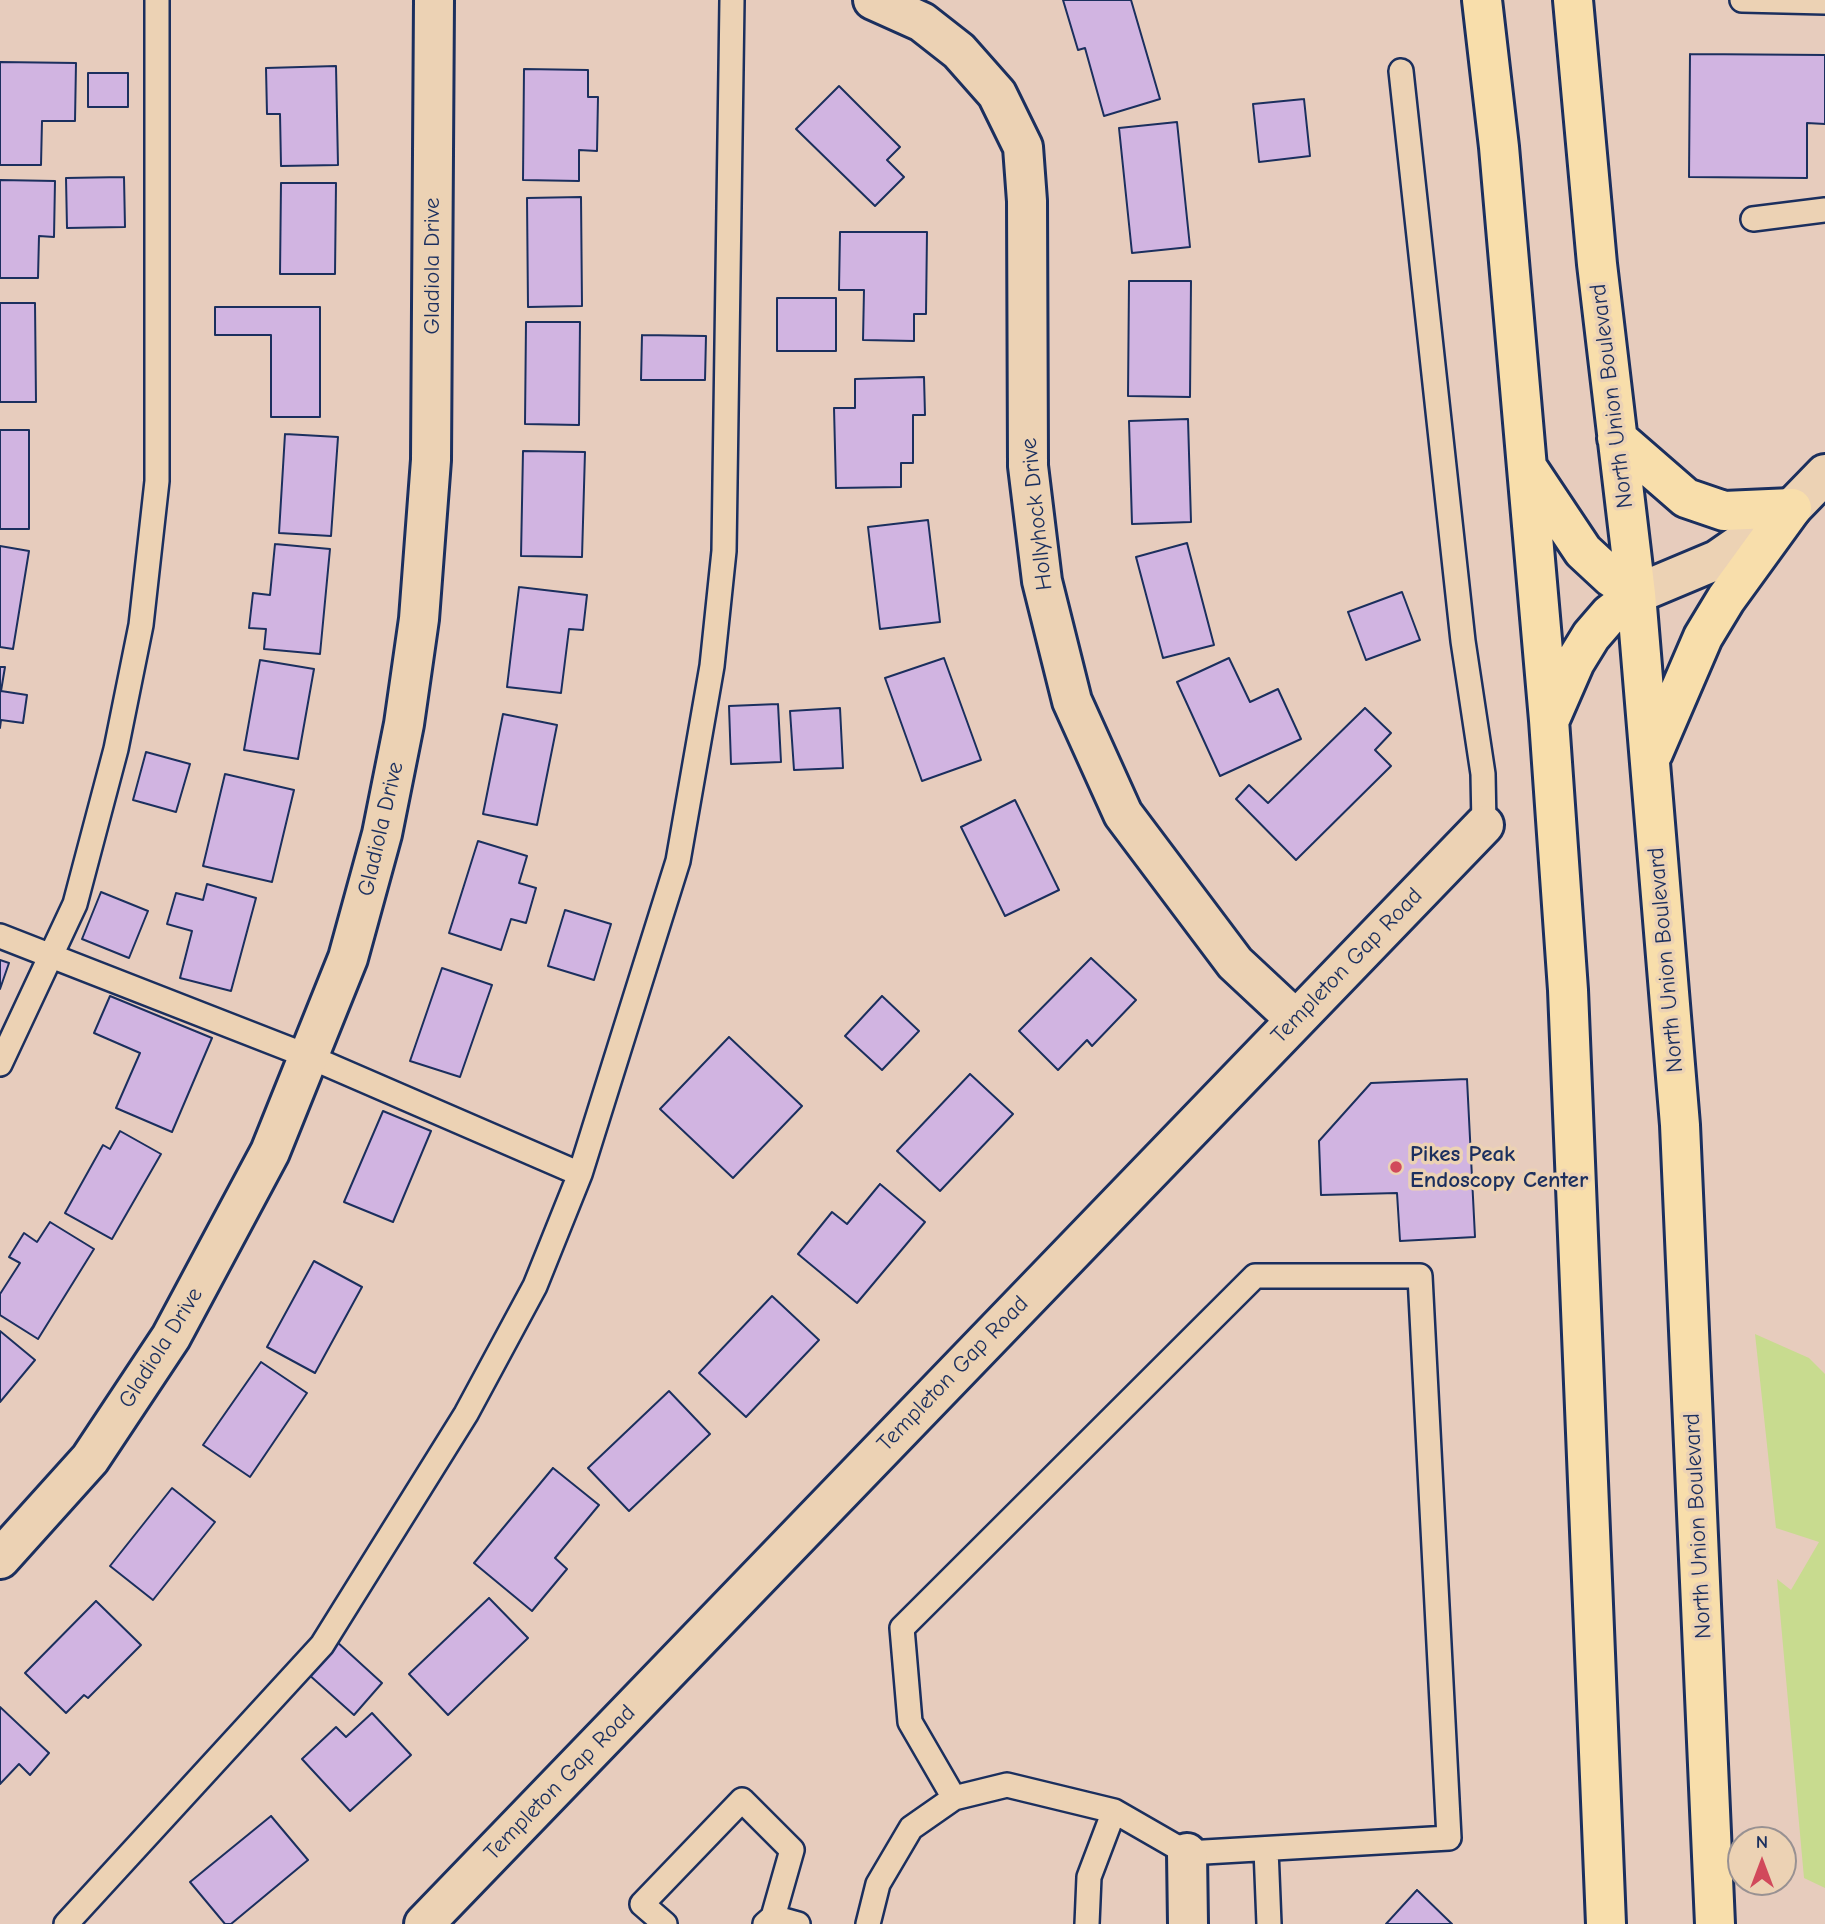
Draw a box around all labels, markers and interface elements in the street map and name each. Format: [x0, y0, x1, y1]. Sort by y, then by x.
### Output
street label: Gladiola Drive [418, 197, 446, 335]
street label: North Union Boulevard [1585, 282, 1639, 510]
street label: Hollyhock Drive [1015, 436, 1059, 592]
street label: Gladiola Drive [352, 759, 410, 899]
street label: North Union Boulevard [1642, 846, 1690, 1074]
street label: Templeton Gap Road [1266, 882, 1428, 1050]
place label: Pikes Peak Endoscopy Center [1410, 1140, 1588, 1194]
marker: Pikes Peak Endoscopy Center [1388, 1159, 1404, 1175]
street label: Gladiola Drive [113, 1283, 209, 1413]
street label: Templeton Gap Road [872, 1290, 1034, 1458]
street label: North Union Boulevard [1678, 1413, 1718, 1639]
street label: Templeton Gap Road [479, 1699, 641, 1867]
north arrow [1727, 1826, 1797, 1896]
text: N [1756, 1831, 1768, 1853]

